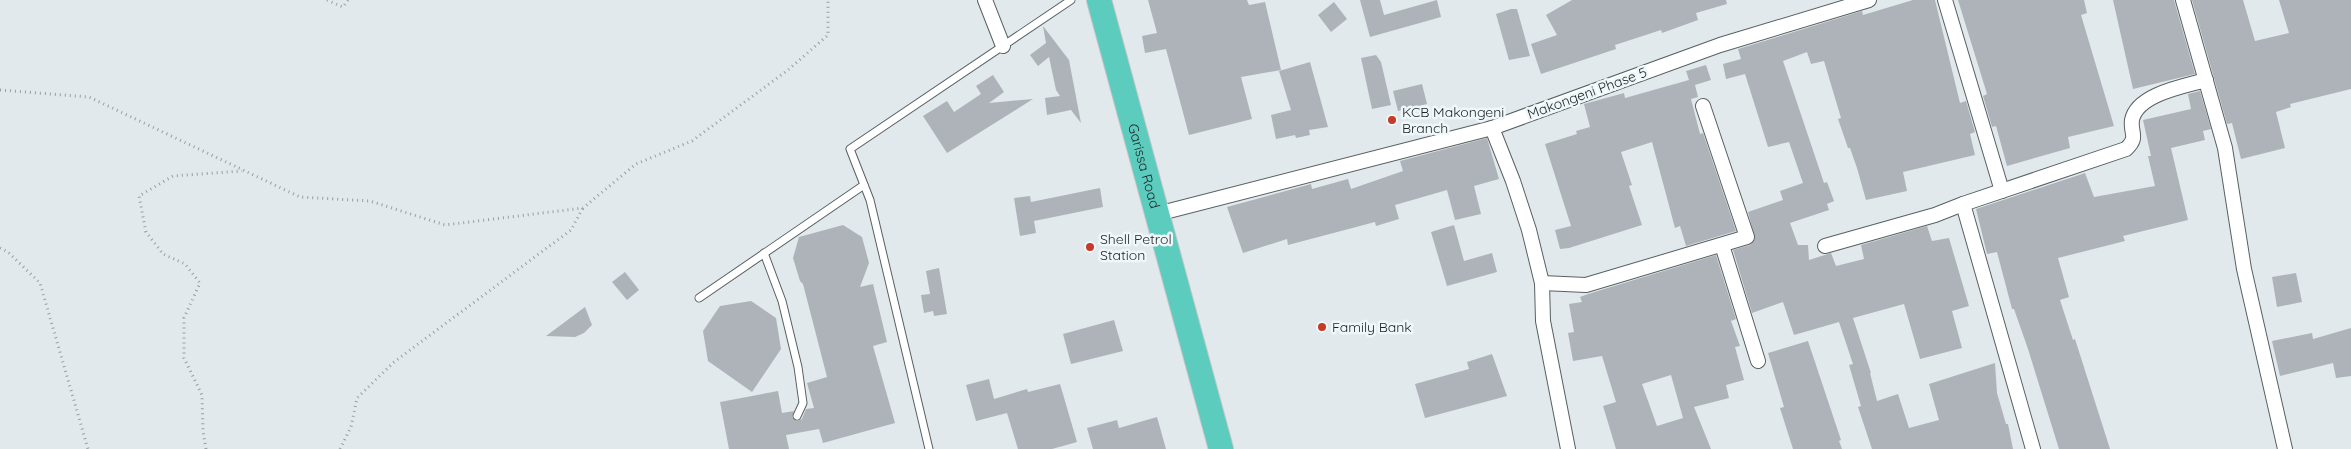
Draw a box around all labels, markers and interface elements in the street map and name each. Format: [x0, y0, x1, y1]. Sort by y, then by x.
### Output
street label: Makongeni Phase 5 [1525, 63, 1649, 123]
place label: KCB Makongeni Branch [1402, 103, 1504, 137]
marker: KCB Makongeni Branch [1386, 114, 1398, 126]
street label: Garissa Road [1124, 122, 1164, 210]
place label: Shell Petrol Station [1100, 230, 1172, 264]
marker: Shell Petrol Station [1084, 241, 1096, 253]
place label: Family Bank [1332, 318, 1412, 336]
marker: Family Bank [1316, 321, 1328, 333]

